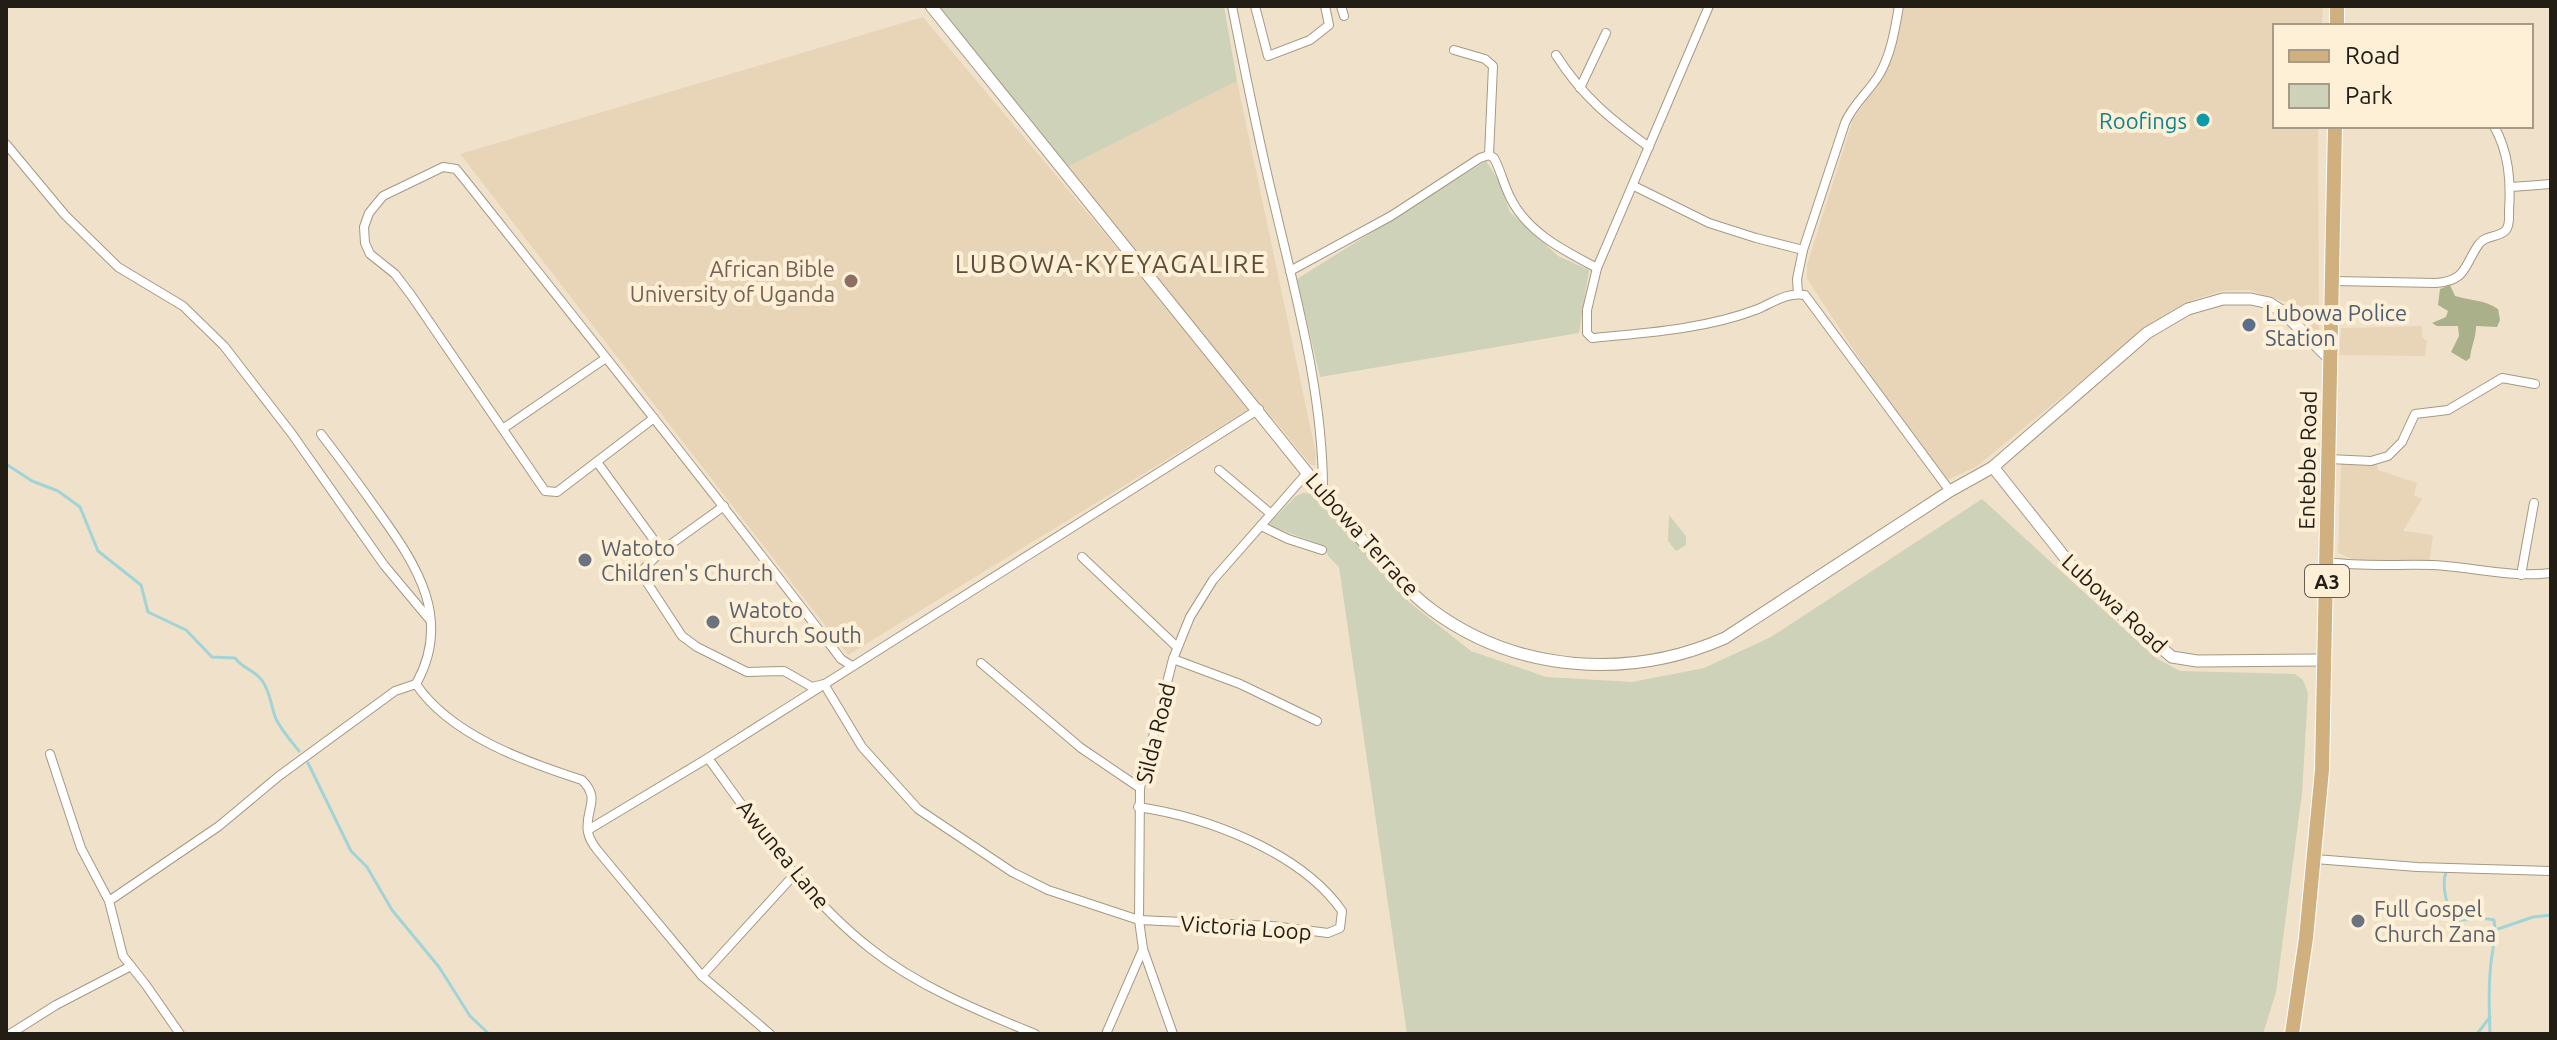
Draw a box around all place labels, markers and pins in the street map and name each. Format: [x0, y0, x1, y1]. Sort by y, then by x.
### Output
place label: Roofings [2099, 108, 2187, 133]
marker: Roofings [2194, 111, 2212, 129]
place label: African Bible University of Uganda [630, 256, 835, 306]
marker: African Bible University of Uganda [842, 272, 860, 290]
place label: Lubowa Police Station [2265, 300, 2407, 350]
marker: Lubowa Police Station [2240, 316, 2258, 334]
place label: Watoto Children's Church [601, 535, 773, 585]
marker: Watoto Children's Church [576, 551, 594, 569]
place label: Watoto Church South [729, 597, 862, 647]
marker: Watoto Church South [704, 613, 722, 631]
place label: Full Gospel Church Zana [2374, 896, 2496, 946]
marker: Full Gospel Church Zana [2349, 912, 2367, 930]

